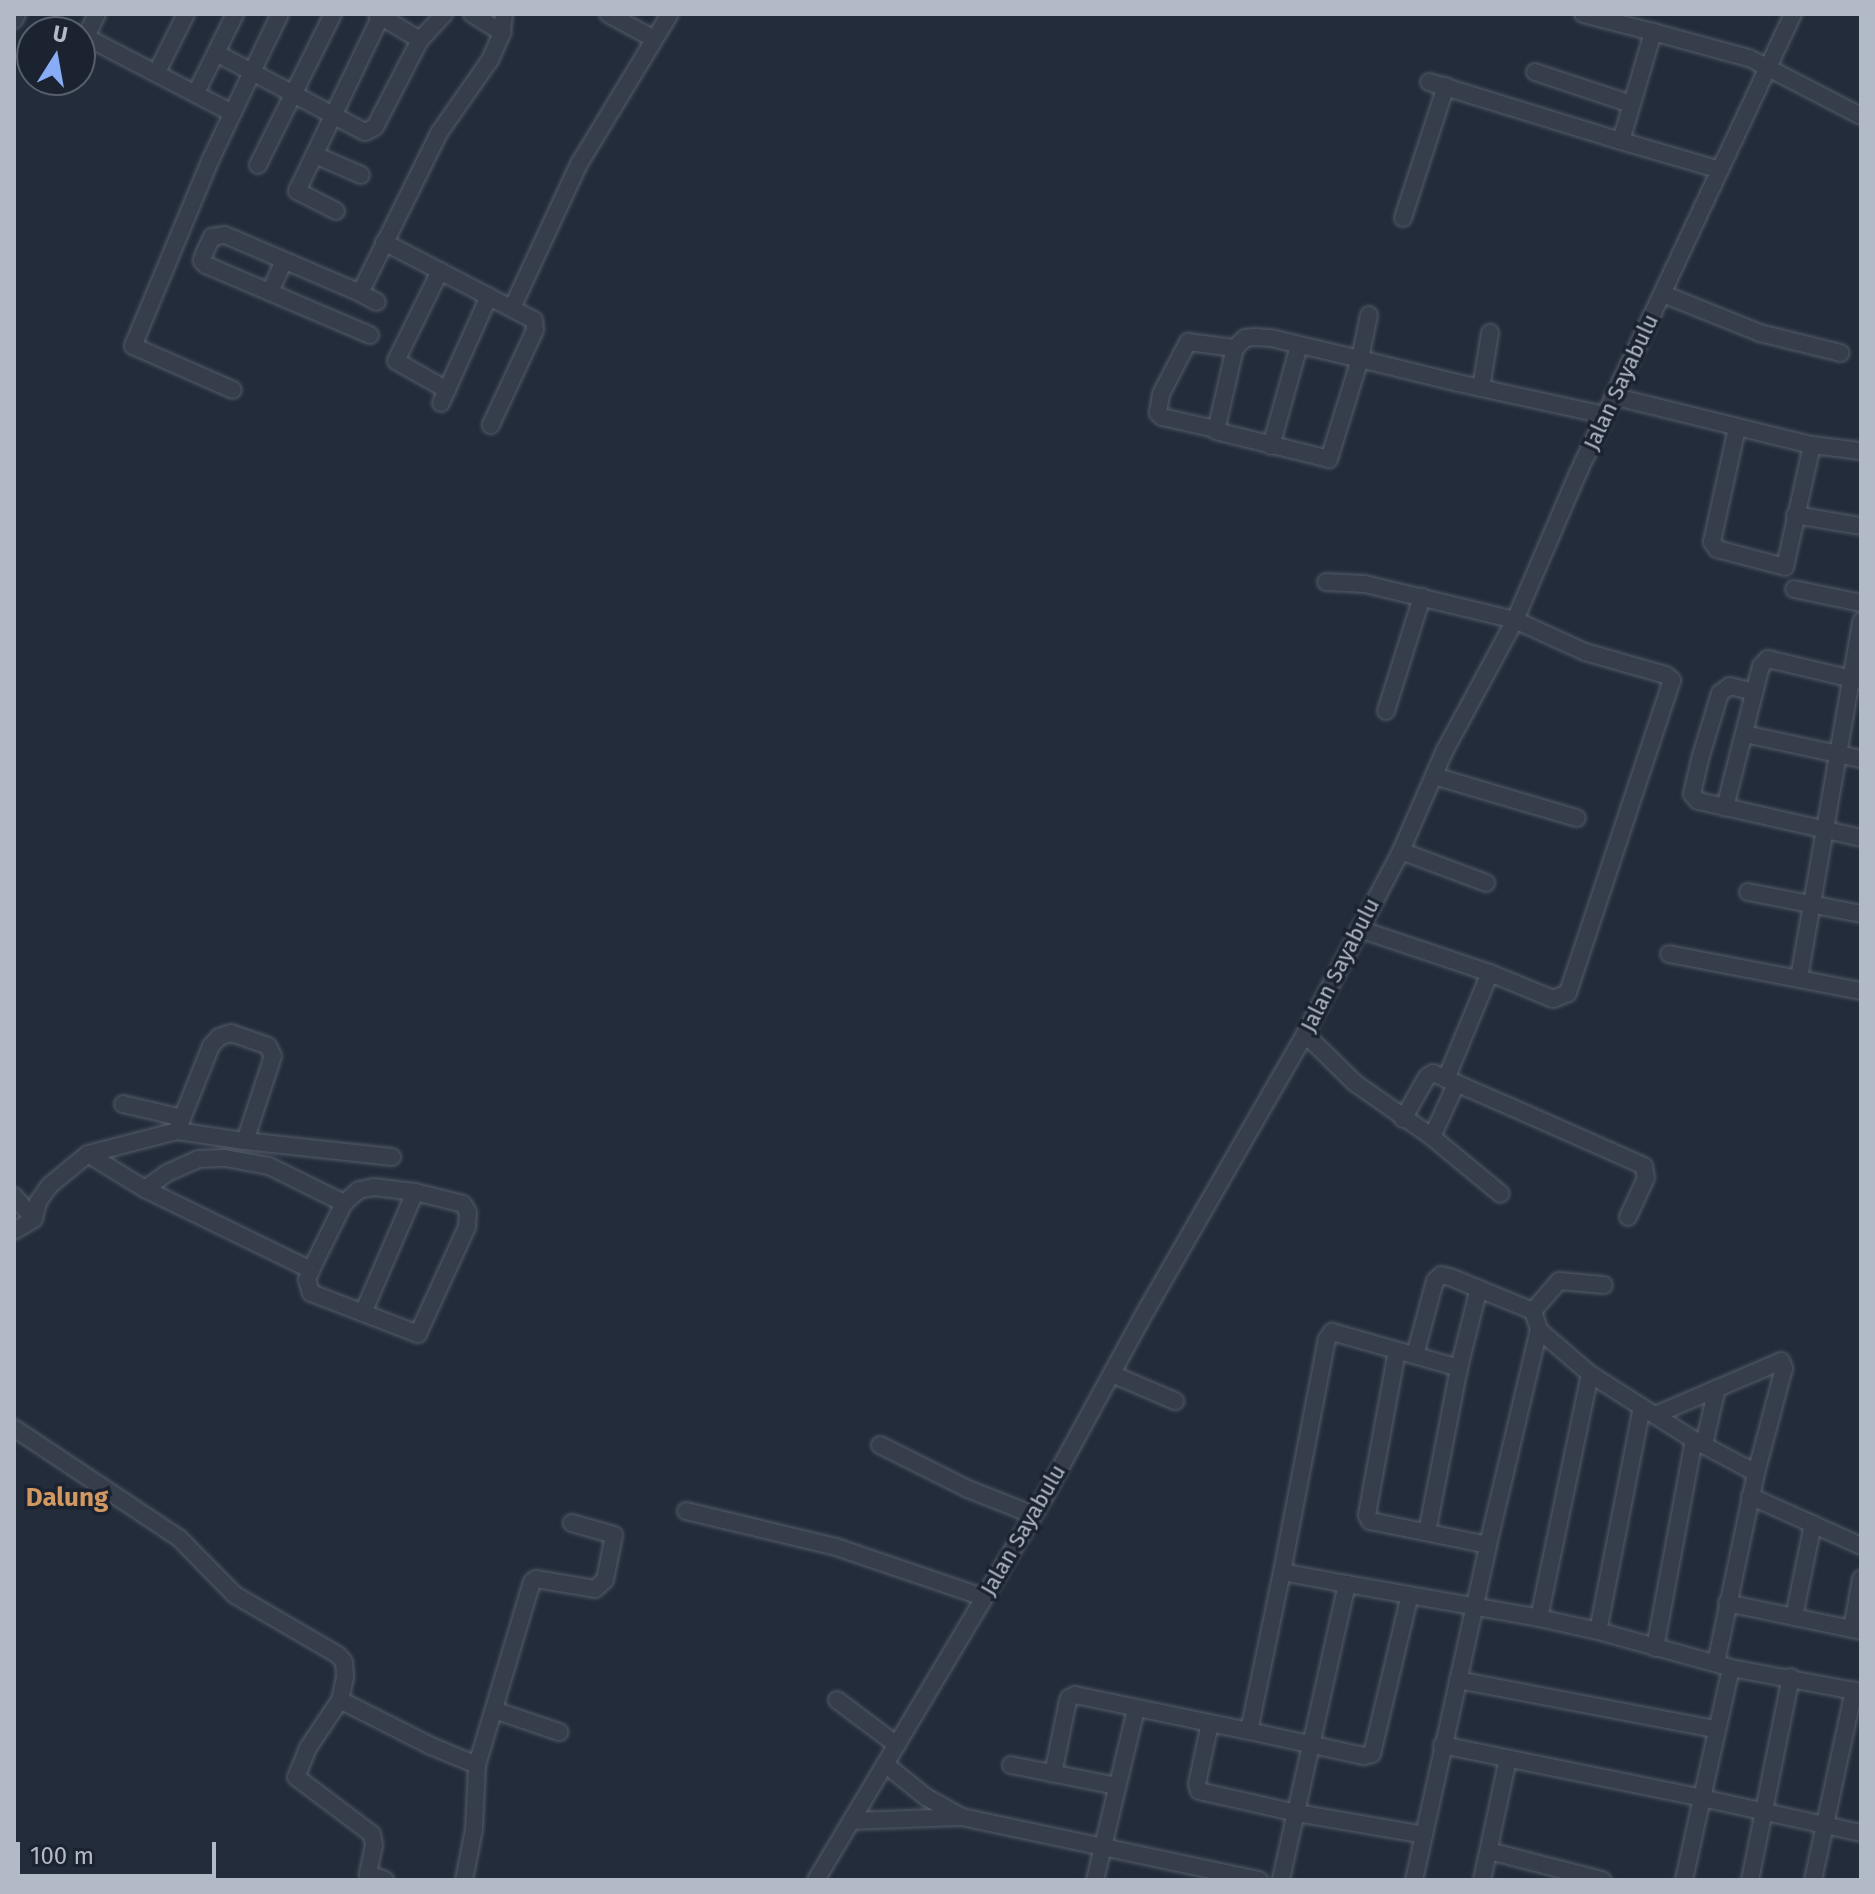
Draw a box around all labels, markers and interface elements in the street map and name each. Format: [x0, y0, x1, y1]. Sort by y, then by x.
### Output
north arrow [16, 16, 96, 96]
text: U [51, 19, 70, 49]
street label: Jalan Sayabulu [1578, 310, 1664, 454]
street label: Jalan Sayabulu [1295, 894, 1385, 1036]
street label: Jalan Sayabulu [975, 1460, 1071, 1600]
district label: Dalung [26, 1482, 108, 1514]
scale bar [20, 1826, 220, 1876]
text: 100 m [30, 1842, 94, 1870]

